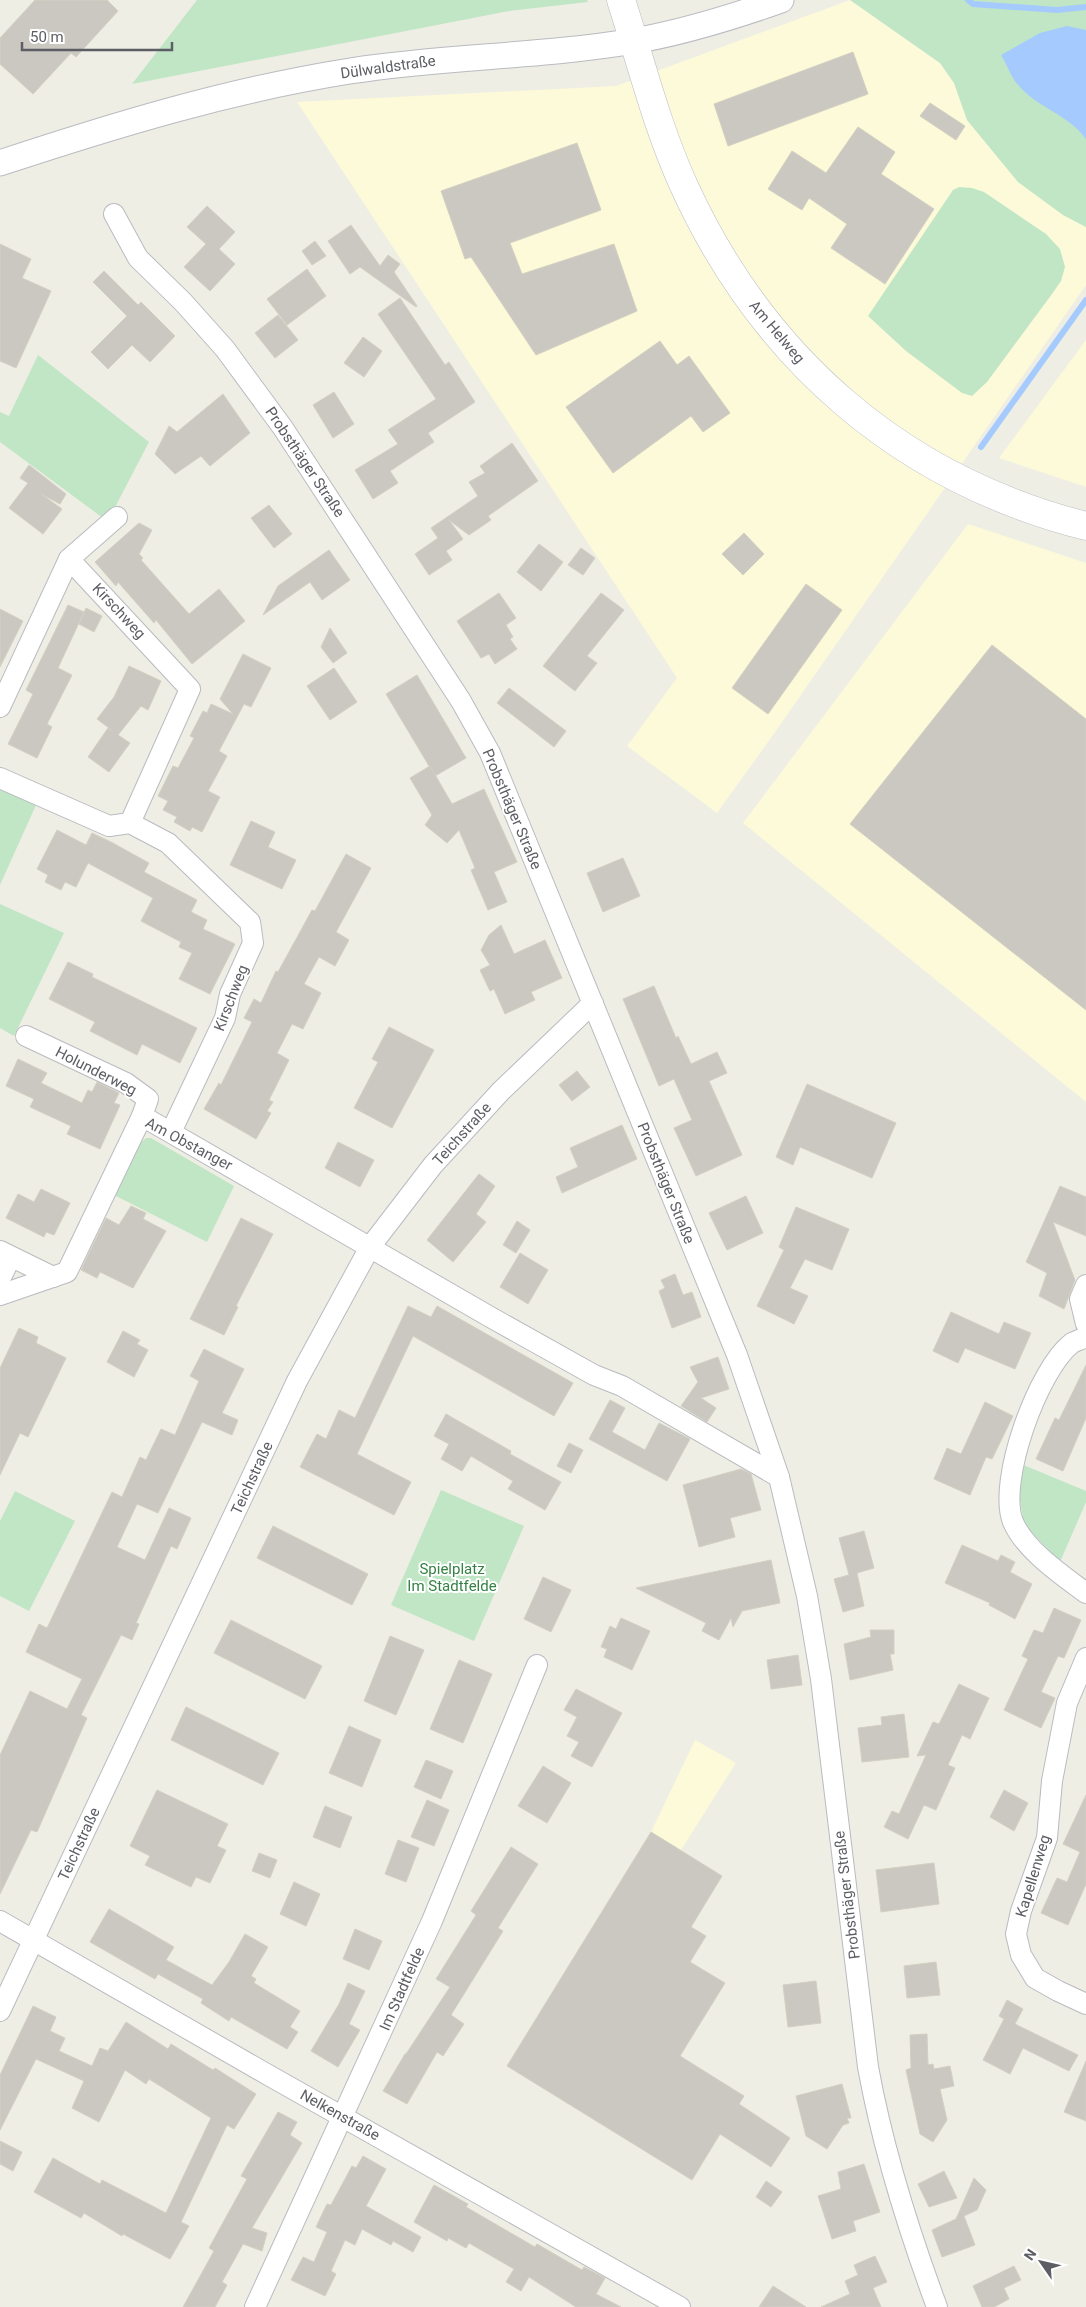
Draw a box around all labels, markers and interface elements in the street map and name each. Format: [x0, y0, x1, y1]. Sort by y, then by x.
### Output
scale bar [22, 20, 172, 52]
text: 50 m [30, 28, 64, 46]
street label: Dülwaldstraße [339, 51, 437, 83]
street label: Am Helweg [745, 297, 809, 367]
street label: Probsthäger Straße [261, 403, 349, 521]
street label: Kirschweg [89, 579, 149, 643]
street label: Probsthäger Straße [478, 746, 546, 872]
street label: Kirschweg [210, 962, 252, 1034]
street label: Holunderweg [52, 1043, 140, 1099]
street label: Teichstraße [429, 1099, 495, 1169]
street label: Am Obstanger [142, 1114, 236, 1174]
street label: Probsthäger Straße [633, 1120, 699, 1246]
street label: Teichstraße [227, 1439, 277, 1517]
park label: Spielplatz Im Stadtfelde [407, 1560, 497, 1595]
street label: Teichstraße [54, 1805, 104, 1883]
street label: Probsthäger Straße [830, 1830, 864, 1960]
street label: Kapellenweg [1012, 1833, 1054, 1919]
street label: Im Stadtfelde [376, 1944, 428, 2033]
street label: Nelkenstraße [297, 2086, 383, 2144]
north arrow [1016, 2237, 1066, 2287]
text: N [1021, 2246, 1040, 2263]

